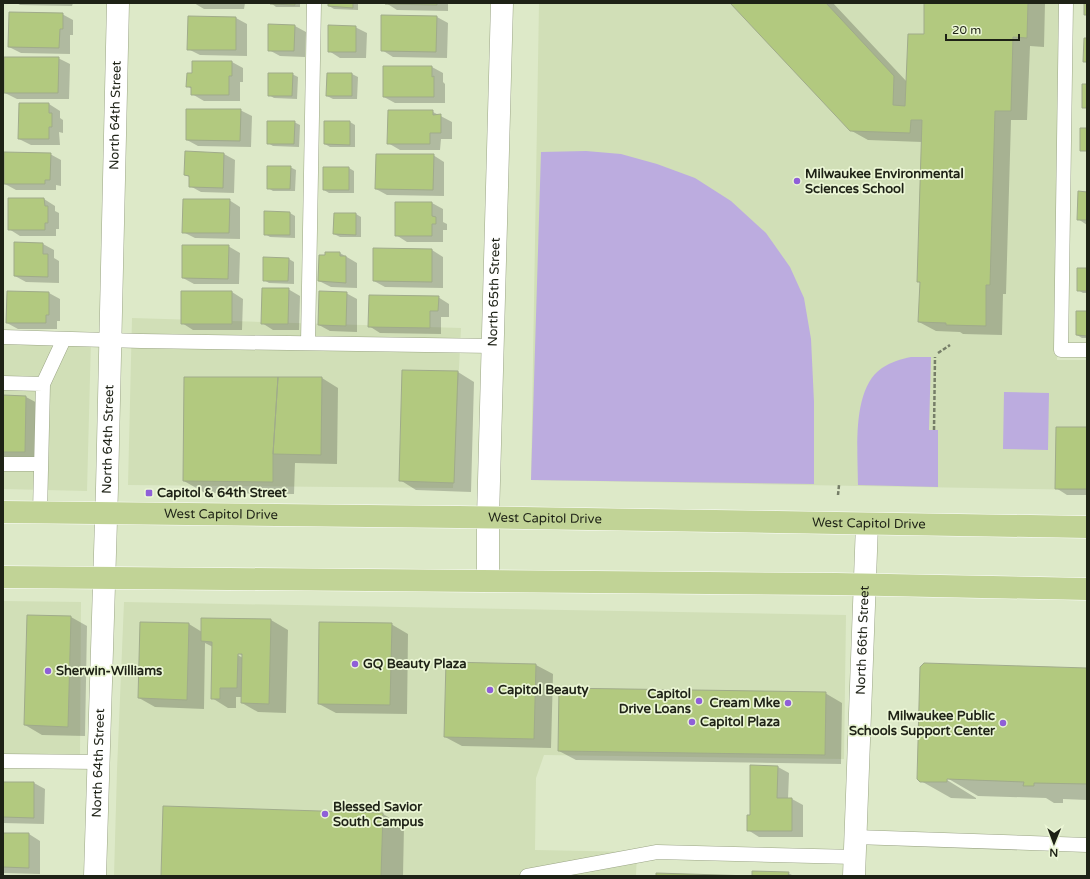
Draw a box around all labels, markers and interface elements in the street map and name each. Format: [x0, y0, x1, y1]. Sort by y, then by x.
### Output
scale bar [946, 16, 1019, 42]
text: 20 m [952, 23, 981, 37]
street label: North 64th Street [106, 60, 125, 170]
place label: Milwaukee Environmental Sciences School [805, 166, 964, 197]
marker: Milwaukee Environmental Sciences School [792, 176, 802, 186]
street label: North 65th Street [485, 237, 504, 347]
street label: North 64th Street [99, 384, 117, 494]
place label: Capitol & 64th Street [157, 485, 287, 501]
marker: Capitol & 64th Street [144, 488, 154, 498]
street label: West Capitol Drive [164, 506, 278, 523]
street label: West Capitol Drive [488, 509, 602, 527]
street label: West Capitol Drive [812, 515, 926, 532]
street label: North 66th Street [853, 585, 873, 695]
place label: GQ Beauty Plaza [363, 656, 467, 672]
marker: GQ Beauty Plaza [350, 659, 360, 669]
place label: Sherwin-Williams [56, 663, 162, 679]
marker: Sherwin-Williams [43, 666, 53, 676]
place label: Capitol Beauty [498, 682, 589, 698]
marker: Capitol Beauty [485, 685, 495, 695]
place label: Capitol Drive Loans [619, 686, 691, 717]
place label: Cream Mke [710, 695, 781, 711]
marker: Capitol Drive Loans [694, 696, 704, 706]
marker: Cream Mke [783, 698, 793, 708]
street label: North 64th Street [89, 708, 108, 818]
place label: Milwaukee Public Schools Support Center [849, 708, 996, 739]
place label: Capitol Plaza [700, 714, 780, 730]
marker: Capitol Plaza [687, 717, 697, 727]
marker: Milwaukee Public Schools Support Center [998, 718, 1008, 728]
place label: Blessed Savior South Campus [333, 799, 424, 830]
marker: Blessed Savior South Campus [320, 809, 330, 819]
north arrow [1034, 823, 1074, 863]
text: N [1049, 846, 1058, 859]

